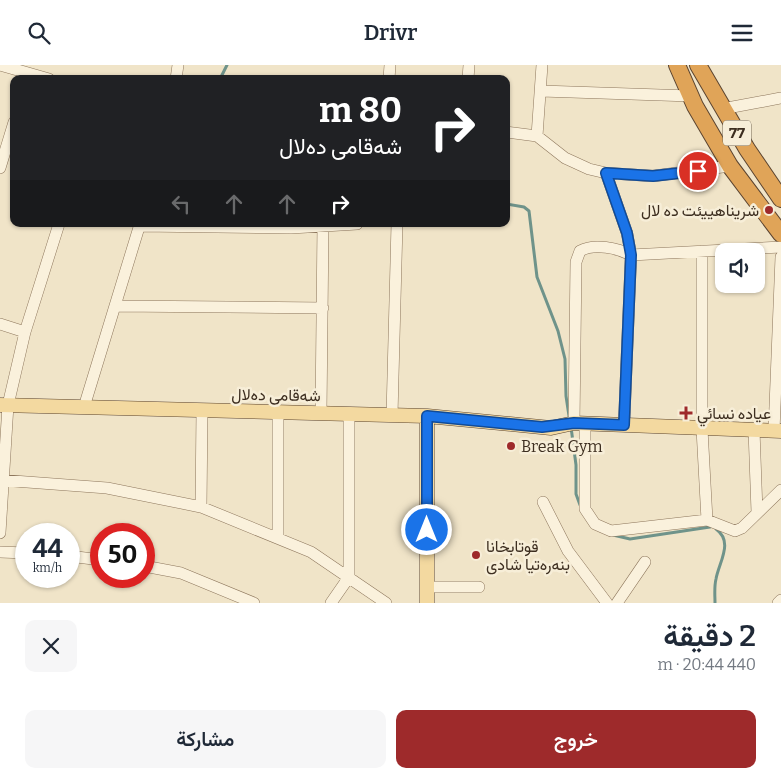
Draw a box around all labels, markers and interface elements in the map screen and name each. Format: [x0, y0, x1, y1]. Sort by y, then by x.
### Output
icon: search [25, 19, 53, 47]
text: Drivr [364, 19, 417, 46]
icon: menu [728, 19, 756, 47]
text: 80 m [319, 89, 402, 131]
icon: right [420, 95, 485, 160]
road number: 77 [723, 121, 751, 145]
text: شەقامی دەلال [279, 133, 402, 160]
pin [677, 150, 719, 192]
icon: arrive [684, 157, 712, 185]
icon: left [167, 190, 195, 218]
icon: ahead [220, 190, 248, 218]
icon: ahead [273, 190, 301, 218]
icon: right [326, 190, 354, 218]
place label: شريناهييئت ده لال [641, 201, 759, 221]
marker: شريناهييئت ده لال [763, 204, 775, 216]
map controls [715, 243, 765, 293]
button: sound [715, 243, 765, 293]
street label: شەقامی دەلال [231, 385, 321, 406]
place label: عياده نسائي [697, 404, 771, 427]
marker: عياده نسائي [679, 406, 693, 420]
place label: Break Gym [521, 437, 603, 456]
marker: Break Gym [505, 440, 517, 452]
position arrow [400, 503, 452, 555]
speed limit sign: 50 [90, 523, 155, 588]
text: 44 [32, 534, 63, 564]
place label: قوتابخانا بنەرەتیا شادی [486, 537, 570, 575]
marker: قوتابخانا بنەرەتیا شادی [470, 549, 482, 561]
text: km/h [33, 561, 62, 575]
text: 2 دقيقة [663, 618, 756, 654]
button: close [25, 620, 77, 672]
text: 440 m · 20:44 [658, 655, 756, 674]
button: مشاركة [25, 710, 386, 768]
button: خروج [396, 710, 756, 768]

